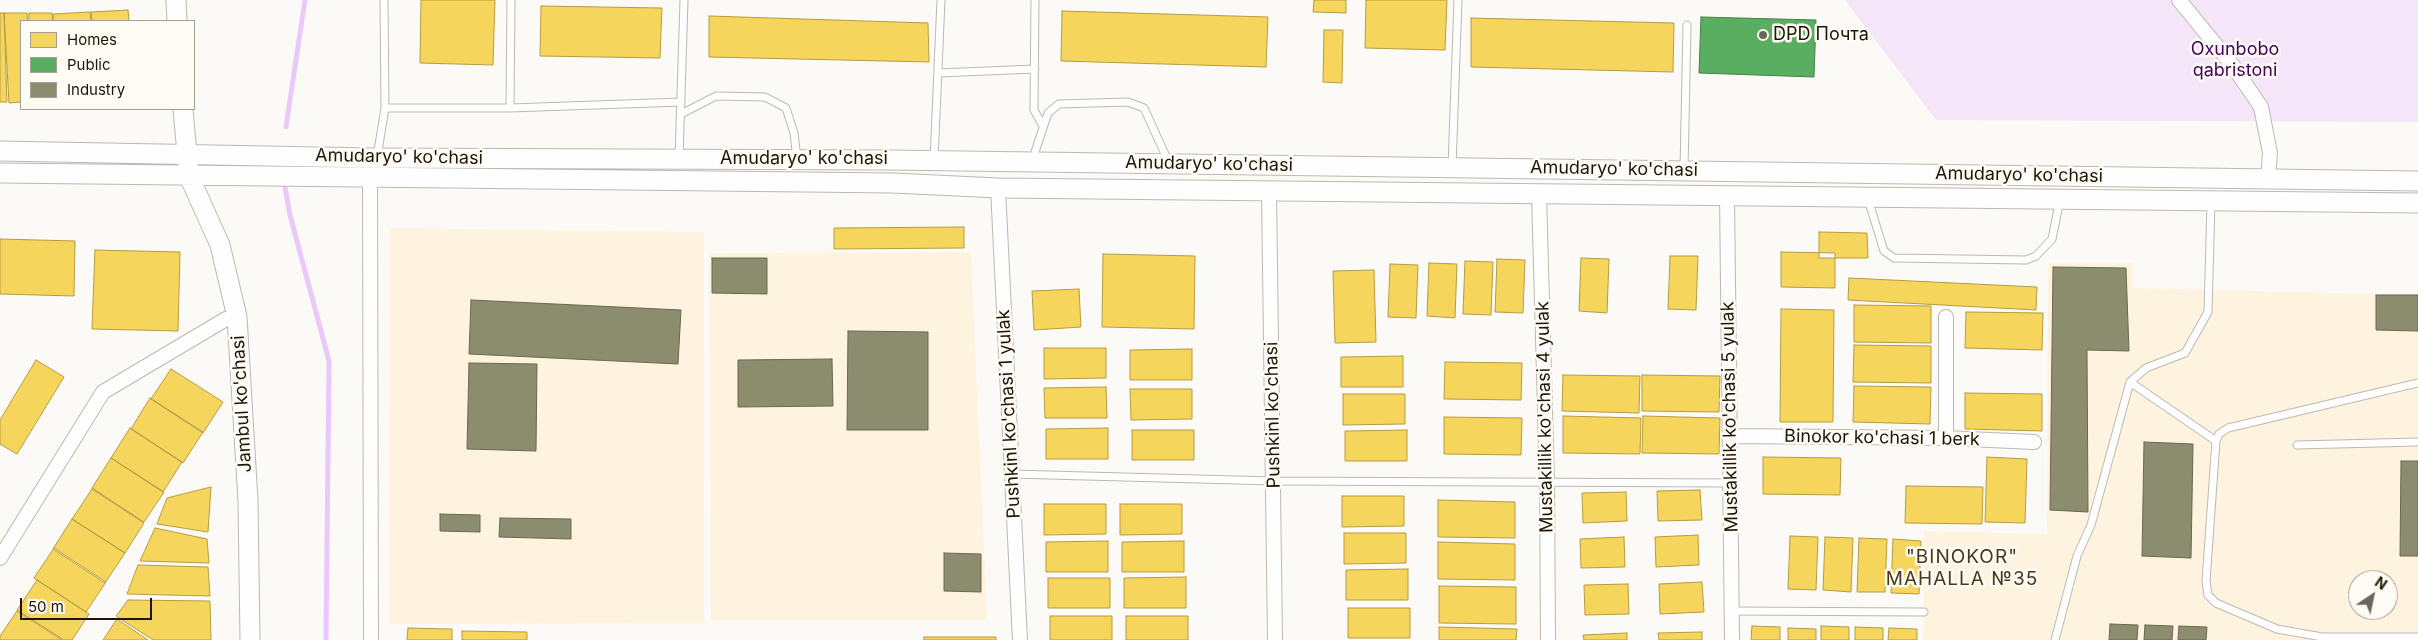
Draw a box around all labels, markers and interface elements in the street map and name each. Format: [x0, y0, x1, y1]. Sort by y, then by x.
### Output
legend [20, 20, 195, 110]
place label: DPD Почта [1773, 24, 1869, 46]
marker: DPD Почта [1757, 29, 1769, 41]
text: Homes [67, 30, 117, 49]
park label: Oxunbobo qabristoni [2191, 39, 2279, 82]
text: Public [67, 55, 110, 74]
text: Industry [67, 80, 125, 99]
street label: Amudaryo' ko'chasi [315, 145, 483, 169]
street label: Amudaryo' ko'chasi [720, 148, 888, 170]
street label: Amudaryo' ko'chasi [1125, 152, 1293, 176]
street label: Amudaryo' ko'chasi [1530, 157, 1698, 181]
street label: Amudaryo' ko'chasi [1935, 163, 2103, 187]
street label: Mustakillik ko'chasi 4 yulak [1532, 301, 1558, 533]
street label: Mustakillik ko'chasi 5 yulak [1717, 301, 1743, 533]
street label: Pushkinl ko'chasi 1 yulak [993, 309, 1025, 519]
street label: Jambul ko'chasi [228, 335, 256, 473]
street label: Pushkinl ko'chasi [1261, 342, 1285, 488]
street label: Binokor ko'chasi 1 berk [1784, 425, 1980, 451]
district label: "BINOKOR" MAHALLA №35 [1884, 546, 2040, 590]
north arrow [2348, 570, 2398, 620]
text: N [2372, 573, 2390, 593]
scale bar [22, 588, 155, 620]
text: 50 m [28, 597, 64, 616]

